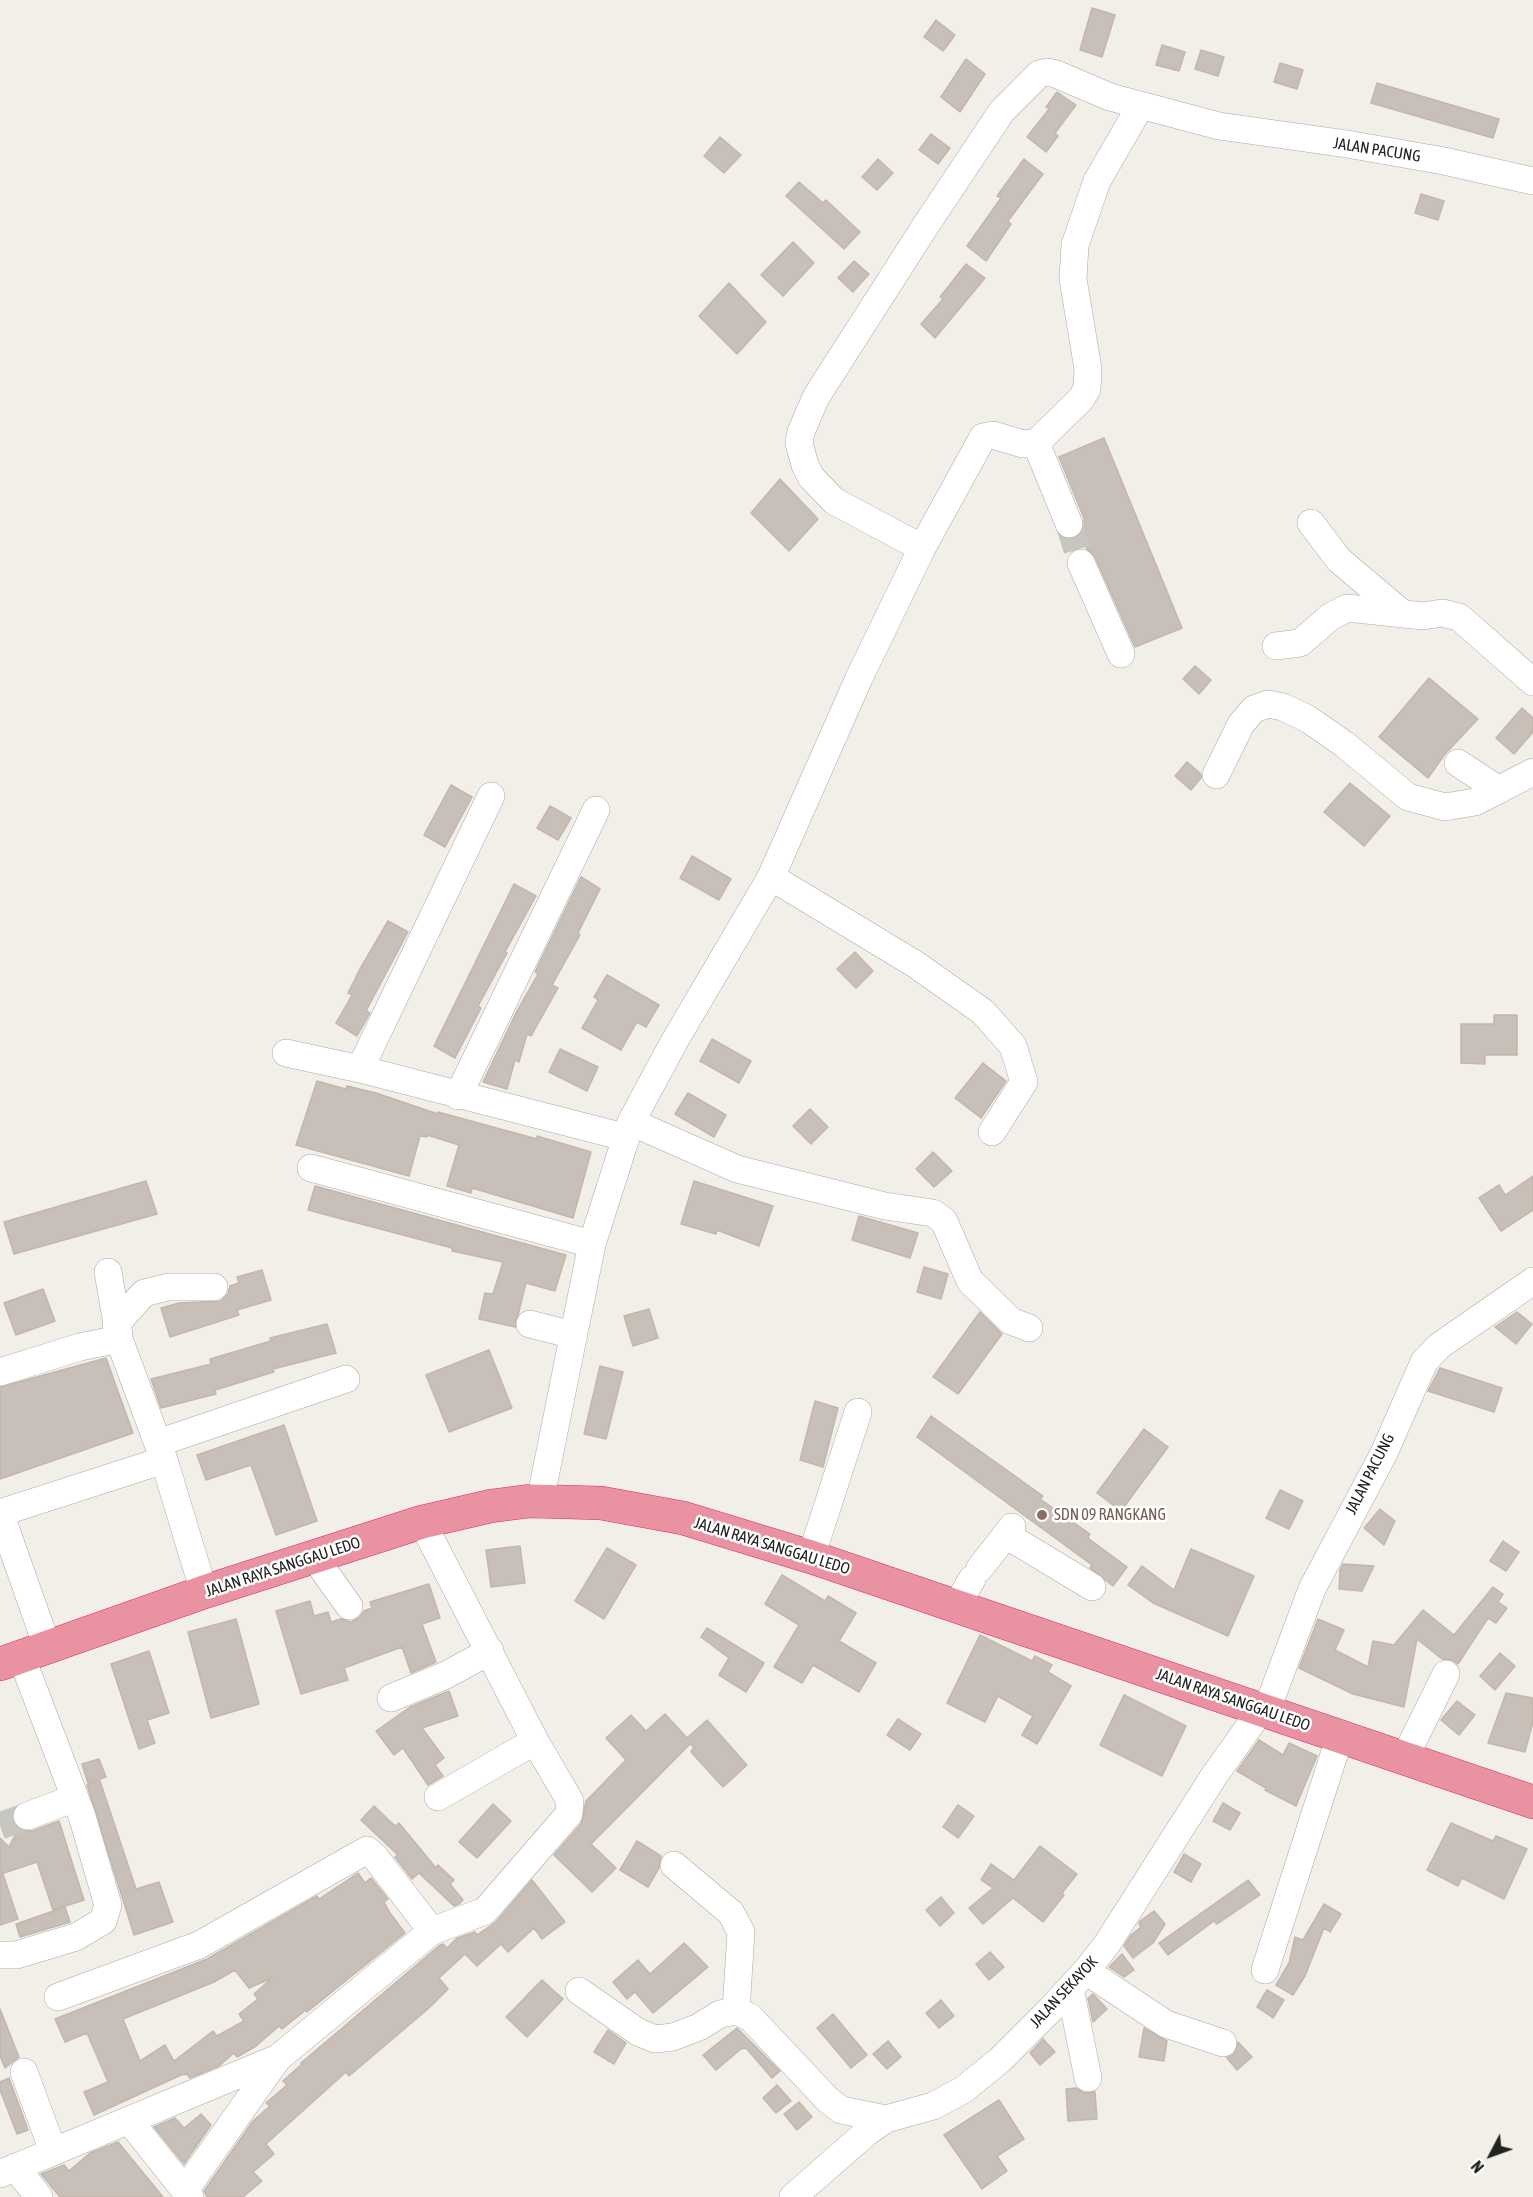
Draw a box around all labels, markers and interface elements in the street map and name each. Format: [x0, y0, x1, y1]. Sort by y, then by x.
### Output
street label: JALAN PACUNG [1332, 134, 1422, 166]
street label: JALAN PACUNG [1341, 1430, 1399, 1518]
place label: SDN 09 RANGKANG [1054, 1505, 1166, 1525]
marker: SDN 09 RANGKANG [1035, 1508, 1049, 1522]
street label: JALAN RAYA SANGGAU LEDO [692, 1513, 852, 1579]
street label: JALAN RAYA SANGGAU LEDO [203, 1533, 363, 1601]
street label: JALAN RAYA SANGGAU LEDO [1153, 1665, 1313, 1735]
street label: JALAN SEKAYOK [1026, 1952, 1102, 2032]
north arrow [1461, 2125, 1521, 2185]
text: N [1468, 2157, 1487, 2176]

